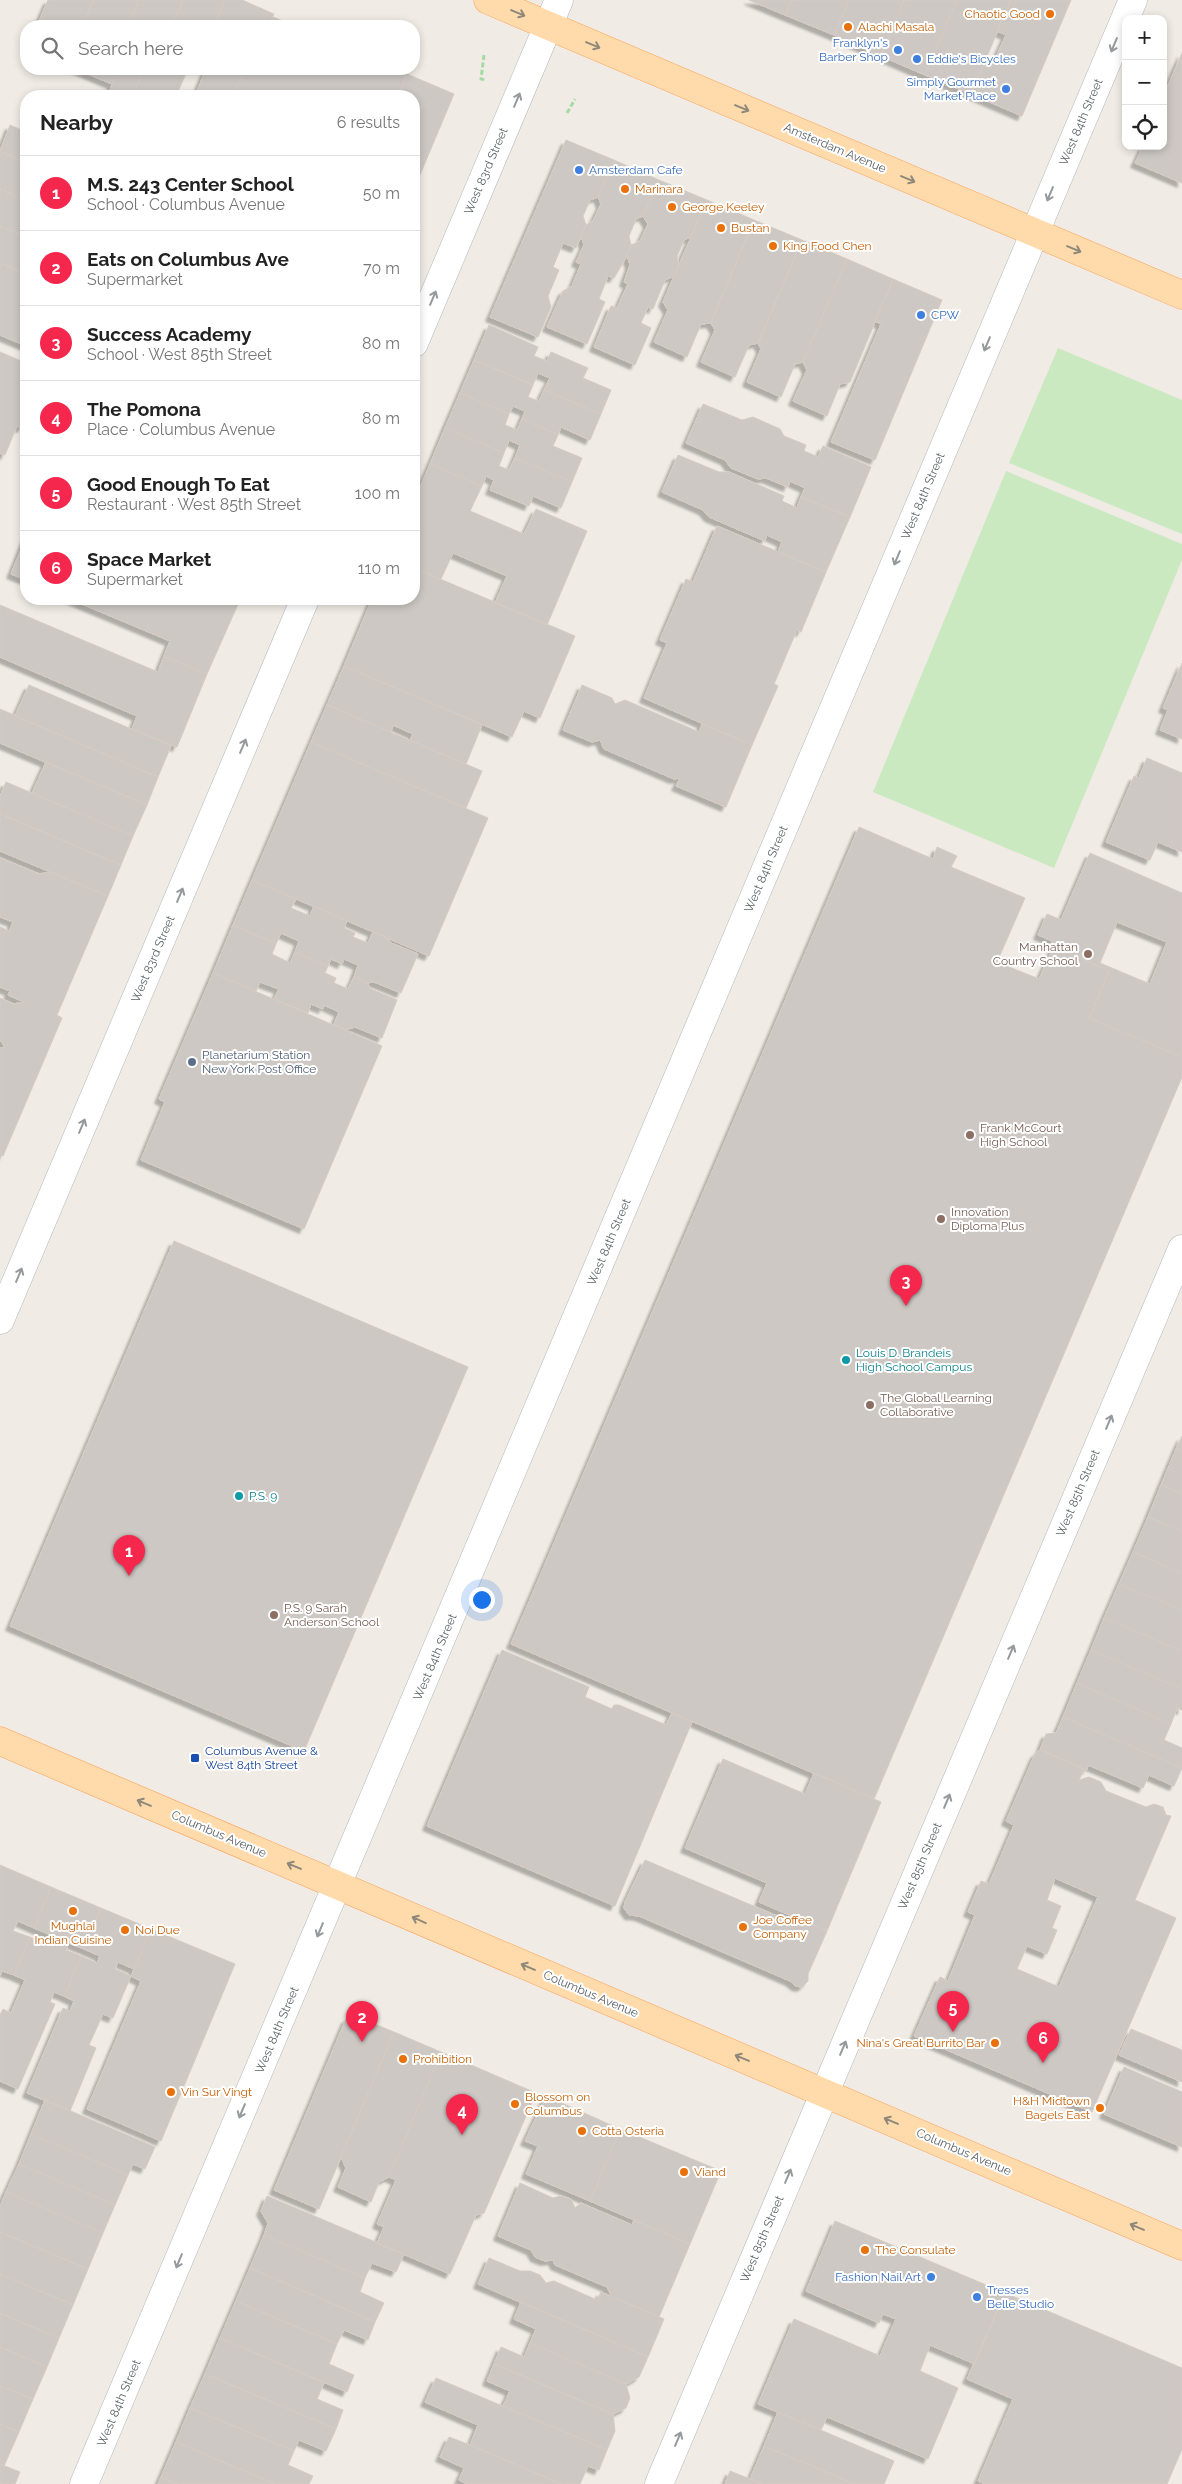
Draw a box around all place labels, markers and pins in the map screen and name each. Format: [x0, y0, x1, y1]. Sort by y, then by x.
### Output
place label: Chaotic Good [965, 7, 1040, 21]
marker: Chaotic Good [1044, 8, 1056, 20]
place label: Alachi Masala [858, 20, 934, 34]
marker: Alachi Masala [842, 21, 854, 33]
place label: Franklyn's Barber Shop [819, 36, 888, 64]
marker: Franklyn's Barber Shop [892, 44, 904, 56]
place label: Eddie's Bicycles [927, 52, 1016, 66]
marker: Eddie's Bicycles [911, 53, 923, 65]
place label: Simply Gourmet Market Place [906, 75, 996, 103]
marker: Simply Gourmet Market Place [1000, 83, 1012, 95]
place label: Amsterdam Cafe [589, 163, 683, 177]
marker: Amsterdam Cafe [573, 164, 585, 176]
place label: Marinara [635, 182, 683, 196]
marker: Marinara [619, 183, 631, 195]
place label: George Keeley [682, 200, 765, 214]
marker: George Keeley [666, 201, 678, 213]
place label: Bustan [731, 221, 769, 235]
marker: Bustan [715, 222, 727, 234]
place label: King Food Chen [783, 239, 872, 253]
marker: King Food Chen [767, 240, 779, 252]
place label: CPW [931, 308, 960, 322]
marker: CPW [915, 309, 927, 321]
place label: Manhattan Country School [993, 940, 1079, 968]
marker: Manhattan Country School [1082, 948, 1094, 960]
place label: Planetarium Station New York Post Office [202, 1048, 316, 1076]
marker: Planetarium Station New York Post Office [186, 1056, 198, 1068]
place label: Frank McCourt High School [980, 1121, 1061, 1149]
marker: Frank McCourt High School [964, 1129, 976, 1141]
place label: Innovation Diploma Plus [951, 1205, 1024, 1233]
marker: Innovation Diploma Plus [935, 1213, 947, 1225]
pin: 3 [890, 1265, 922, 1306]
place label: Louis D. Brandeis High School Campus [856, 1346, 972, 1374]
marker: Louis D. Brandeis High School Campus [840, 1354, 852, 1366]
place label: The Global Learning Collaborative [880, 1391, 992, 1419]
marker: The Global Learning Collaborative [864, 1399, 876, 1411]
place label: P.S. 9 [249, 1489, 277, 1503]
marker: P.S. 9 [233, 1490, 245, 1502]
pin: 1 [113, 1535, 145, 1576]
place label: P.S. 9 Sarah Anderson School [284, 1601, 380, 1629]
marker: P.S. 9 Sarah Anderson School [268, 1609, 280, 1621]
place label: Columbus Avenue & West 84th Street [205, 1744, 318, 1772]
marker: Columbus Avenue & West 84th Street [189, 1752, 201, 1764]
marker: Mughlai Indian Cuisine [67, 1905, 79, 1917]
place label: Joe Coffee Company [753, 1913, 812, 1941]
place label: Mughlai Indian Cuisine [34, 1919, 112, 1947]
marker: Joe Coffee Company [737, 1921, 749, 1933]
place label: Noi Due [135, 1923, 180, 1937]
marker: Noi Due [119, 1924, 131, 1936]
pin: 5 [937, 1991, 969, 2032]
pin: 2 [346, 2001, 378, 2042]
pin: 6 [1027, 2022, 1059, 2063]
place label: Nina's Great Burrito Bar [856, 2036, 986, 2050]
marker: Nina's Great Burrito Bar [989, 2037, 1001, 2049]
place label: Prohibition [413, 2052, 472, 2066]
marker: Prohibition [397, 2053, 409, 2065]
place label: Vin Sur Vingt [181, 2085, 252, 2099]
marker: Vin Sur Vingt [165, 2086, 177, 2098]
place label: Blossom on Columbus [525, 2090, 590, 2118]
pin: 4 [446, 2094, 478, 2135]
place label: H&H Midtown Bagels East [1013, 2094, 1090, 2122]
marker: Blossom on Columbus [509, 2098, 521, 2110]
marker: H&H Midtown Bagels East [1094, 2102, 1106, 2114]
place label: Cotta Osteria [592, 2124, 664, 2138]
marker: Cotta Osteria [576, 2125, 588, 2137]
place label: Viand [694, 2165, 726, 2179]
marker: Viand [678, 2166, 690, 2178]
place label: The Consulate [875, 2243, 955, 2257]
marker: The Consulate [859, 2244, 871, 2256]
place label: Fashion Nail Art [835, 2270, 921, 2284]
marker: Fashion Nail Art [925, 2271, 937, 2283]
place label: Tresses Belle Studio [987, 2283, 1054, 2311]
marker: Tresses Belle Studio [971, 2291, 983, 2303]

